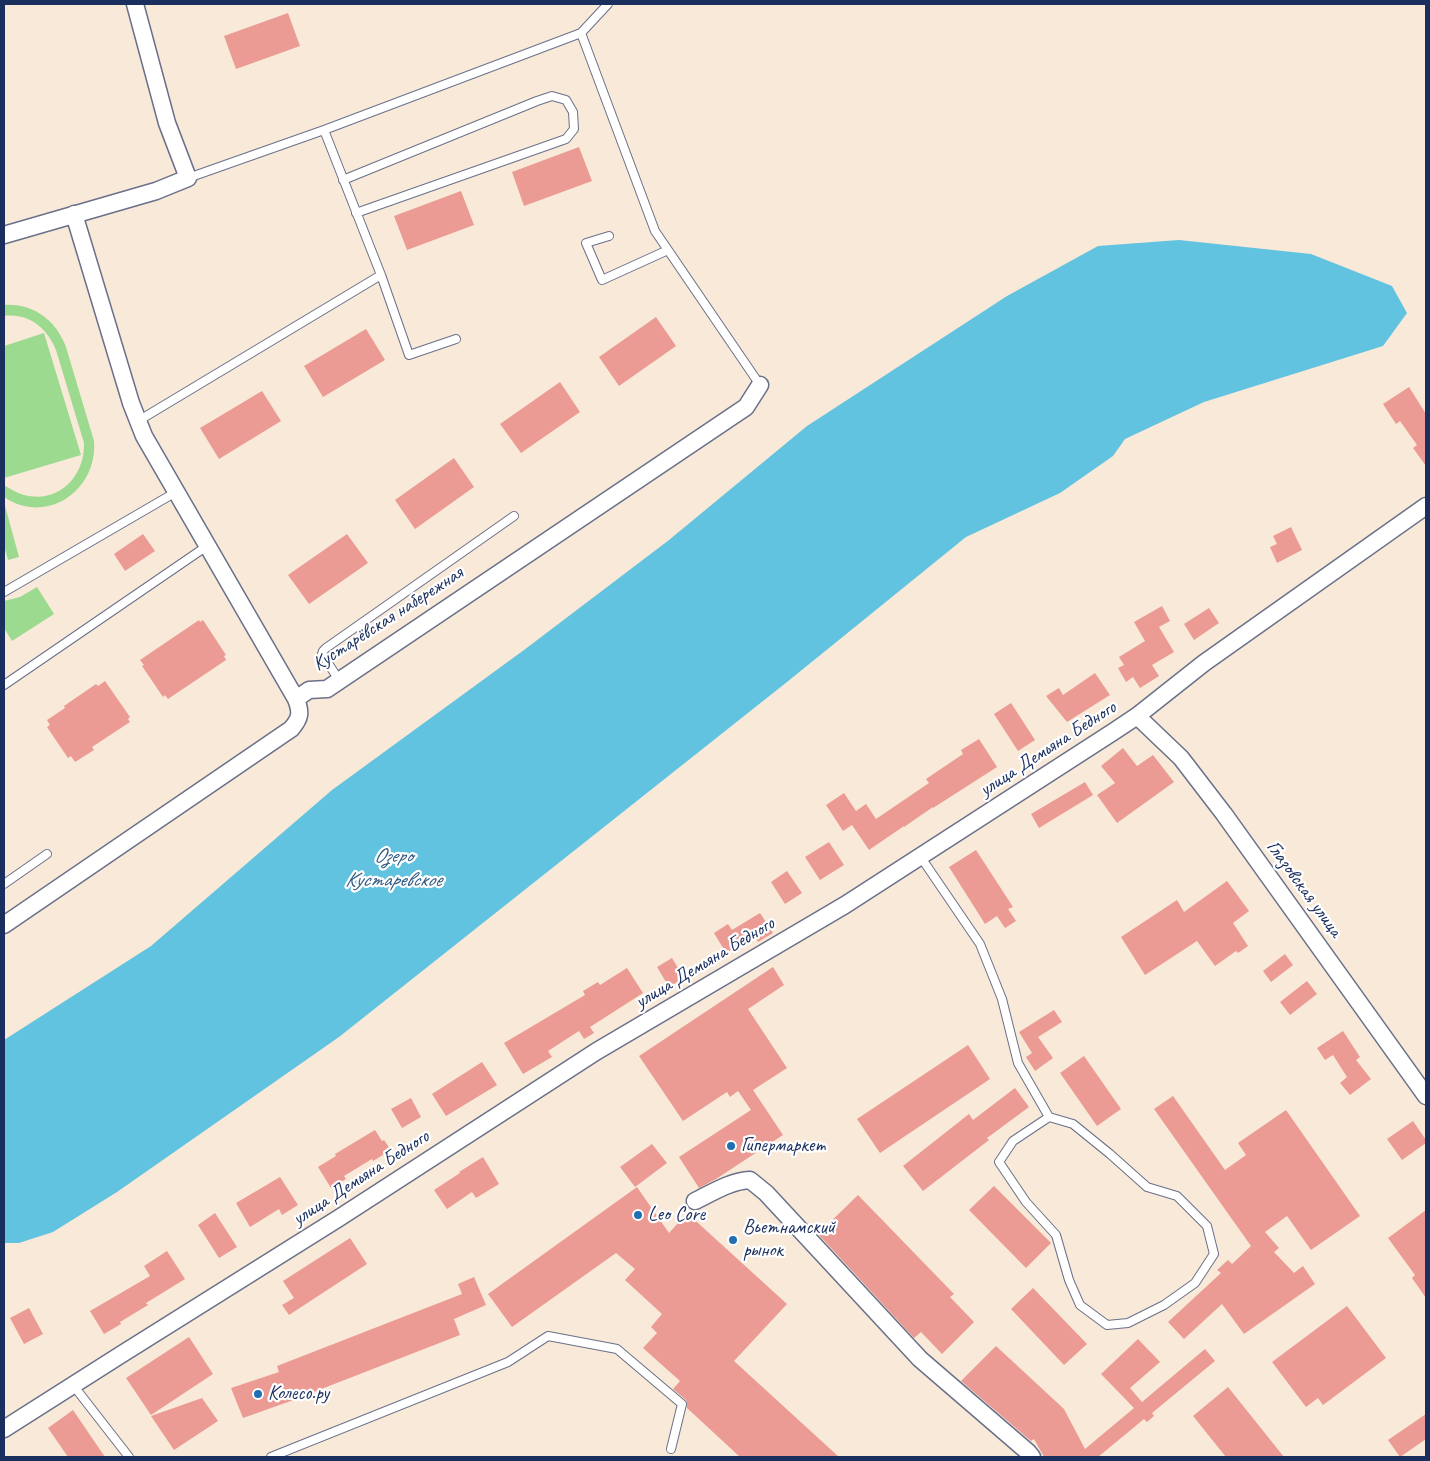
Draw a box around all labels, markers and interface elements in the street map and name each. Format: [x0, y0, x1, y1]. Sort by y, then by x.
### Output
street label: Кустарёвская набережная [308, 561, 468, 677]
street label: улица Демьяна Бедного [975, 696, 1121, 802]
street label: Глазовская улица [1261, 836, 1347, 942]
water label: Озеро Кустаревское [345, 843, 441, 893]
street label: улица Демьяна Бедного [631, 912, 779, 1014]
street label: улица Демьяна Бедного [288, 1125, 434, 1231]
place label: Гипермаркет [741, 1134, 825, 1158]
marker: Гипермаркет [725, 1140, 737, 1152]
place label: Leo Core [648, 1203, 705, 1227]
marker: Leo Core [632, 1209, 644, 1221]
place label: Вьетнамский рынок [743, 1216, 835, 1263]
marker: Вьетнамский рынок [727, 1234, 739, 1246]
place label: Колесо.ру [268, 1382, 329, 1406]
marker: Колесо.ру [252, 1388, 264, 1400]

